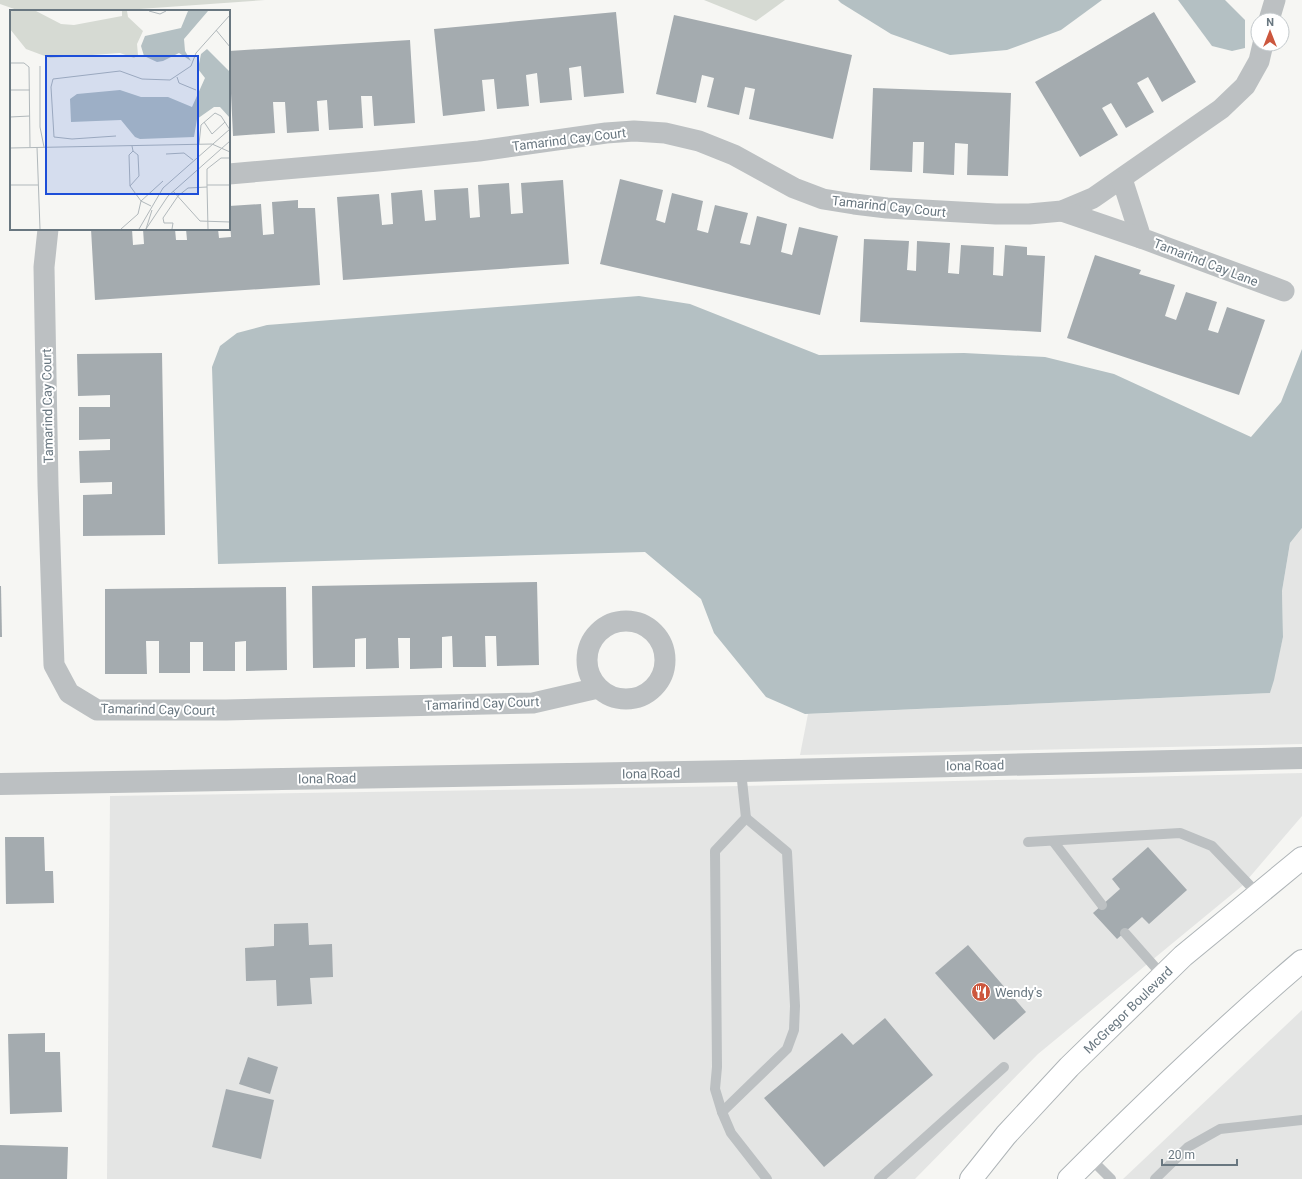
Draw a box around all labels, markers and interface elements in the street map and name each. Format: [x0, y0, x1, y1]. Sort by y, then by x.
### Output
inset map [10, 10, 230, 230]
north arrow [1250, 12, 1290, 52]
text: N [1266, 16, 1274, 29]
street label: Tamarind Cay Court [511, 125, 627, 154]
street label: Tamarind Cay Court [831, 193, 947, 220]
street label: Tamarind Cay Lane [1151, 236, 1260, 289]
street label: Tamarind Cay Court [39, 349, 56, 463]
street label: Tamarind Cay Court [424, 694, 540, 713]
street label: Tamarind Cay Court [101, 701, 215, 718]
street label: Iona Road [946, 757, 1004, 774]
street label: Iona Road [622, 765, 680, 782]
street label: Iona Road [298, 770, 356, 787]
street label: McGregor Boulevard [1081, 963, 1176, 1057]
restaurant icon: Wendy's [970, 981, 992, 1003]
place label: Wendy's [995, 985, 1043, 1000]
scale bar [1162, 1141, 1237, 1167]
text: 20 m [1168, 1148, 1195, 1162]

